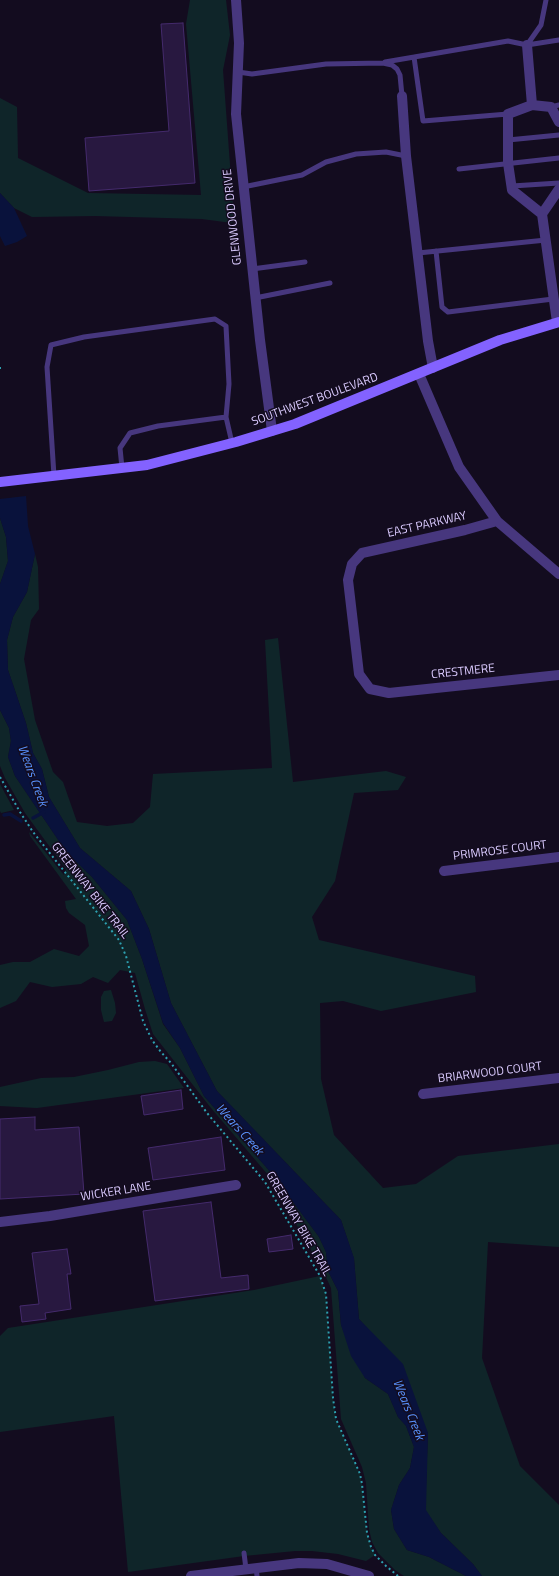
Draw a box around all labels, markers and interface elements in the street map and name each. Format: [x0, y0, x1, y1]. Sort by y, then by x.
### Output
street label: GLENWOOD DRIVE [221, 168, 245, 266]
street label: SOUTHWEST BOULEVARD [250, 370, 380, 430]
street label: EAST PARKWAY [386, 509, 468, 541]
street label: CRESTMERE [430, 661, 496, 683]
water label: Wears Creek [14, 743, 50, 809]
street label: PRIMROSE COURT [452, 838, 548, 864]
street label: GREENWAY BIKE TRAIL [48, 840, 132, 942]
street label: BRIARWOOD COURT [437, 1059, 543, 1087]
water label: Wears Creek [212, 1101, 266, 1159]
street label: GREENWAY BIKE TRAIL [262, 1169, 334, 1279]
street label: WICKER LANE [80, 1179, 152, 1205]
water label: Wears Creek [389, 1377, 427, 1443]

